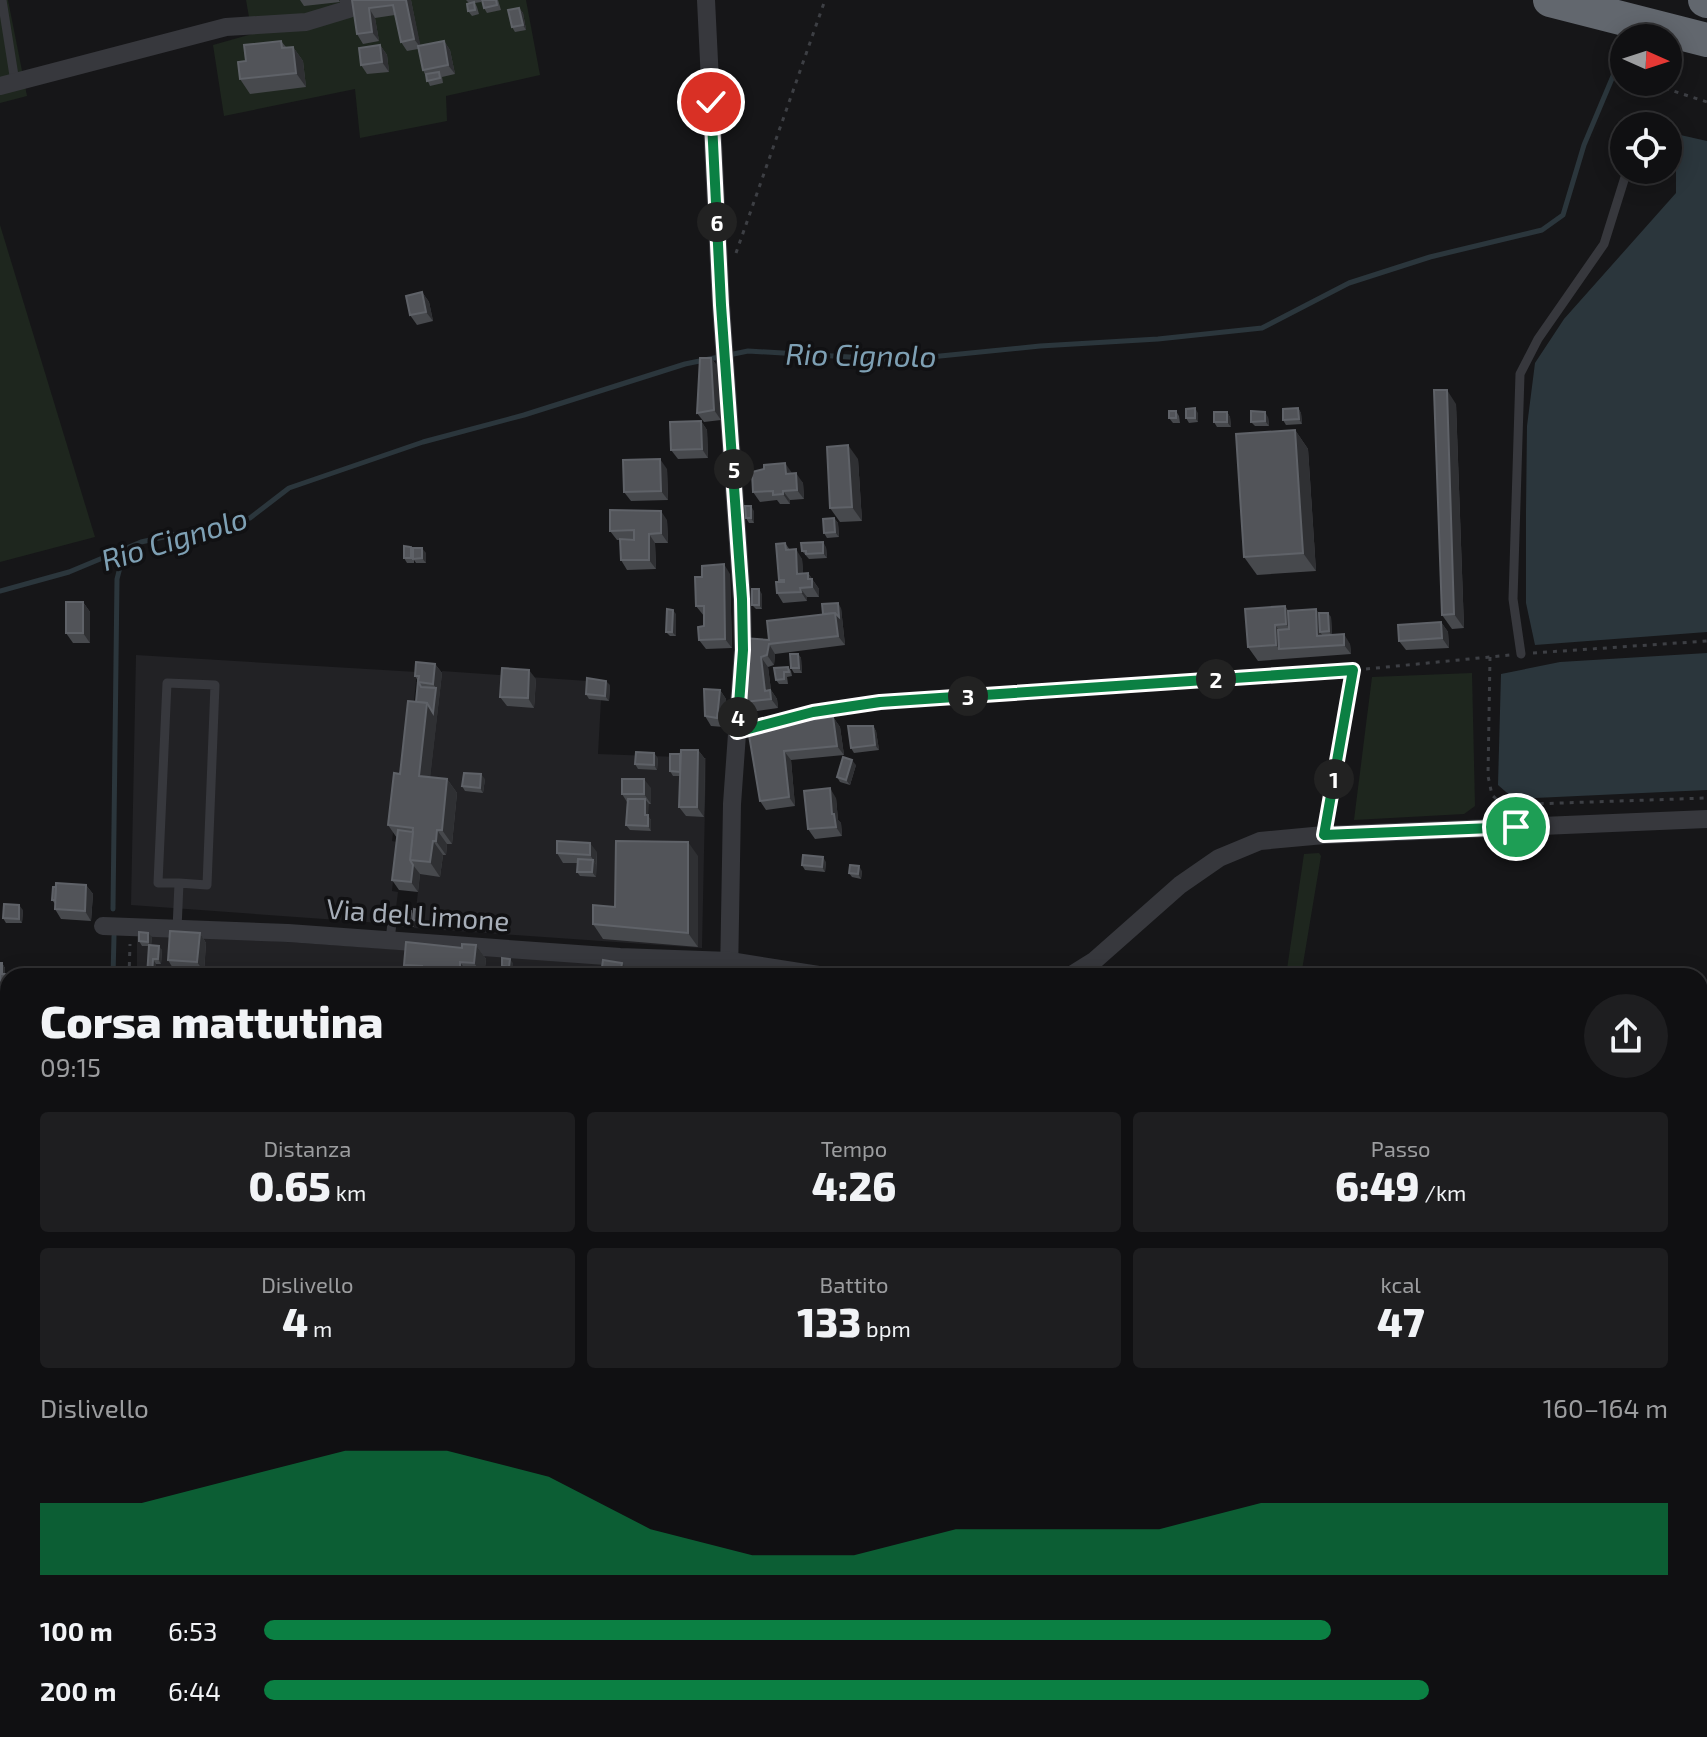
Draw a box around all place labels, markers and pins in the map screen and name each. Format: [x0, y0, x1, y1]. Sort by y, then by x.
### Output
pin [677, 68, 745, 136]
pin: 6 [697, 202, 737, 242]
pin: 5 [714, 449, 754, 489]
pin: 2 [1196, 659, 1236, 699]
pin: 3 [948, 676, 988, 716]
pin: 4 [718, 697, 758, 737]
pin: 1 [1314, 759, 1354, 799]
pin [1482, 793, 1550, 861]

